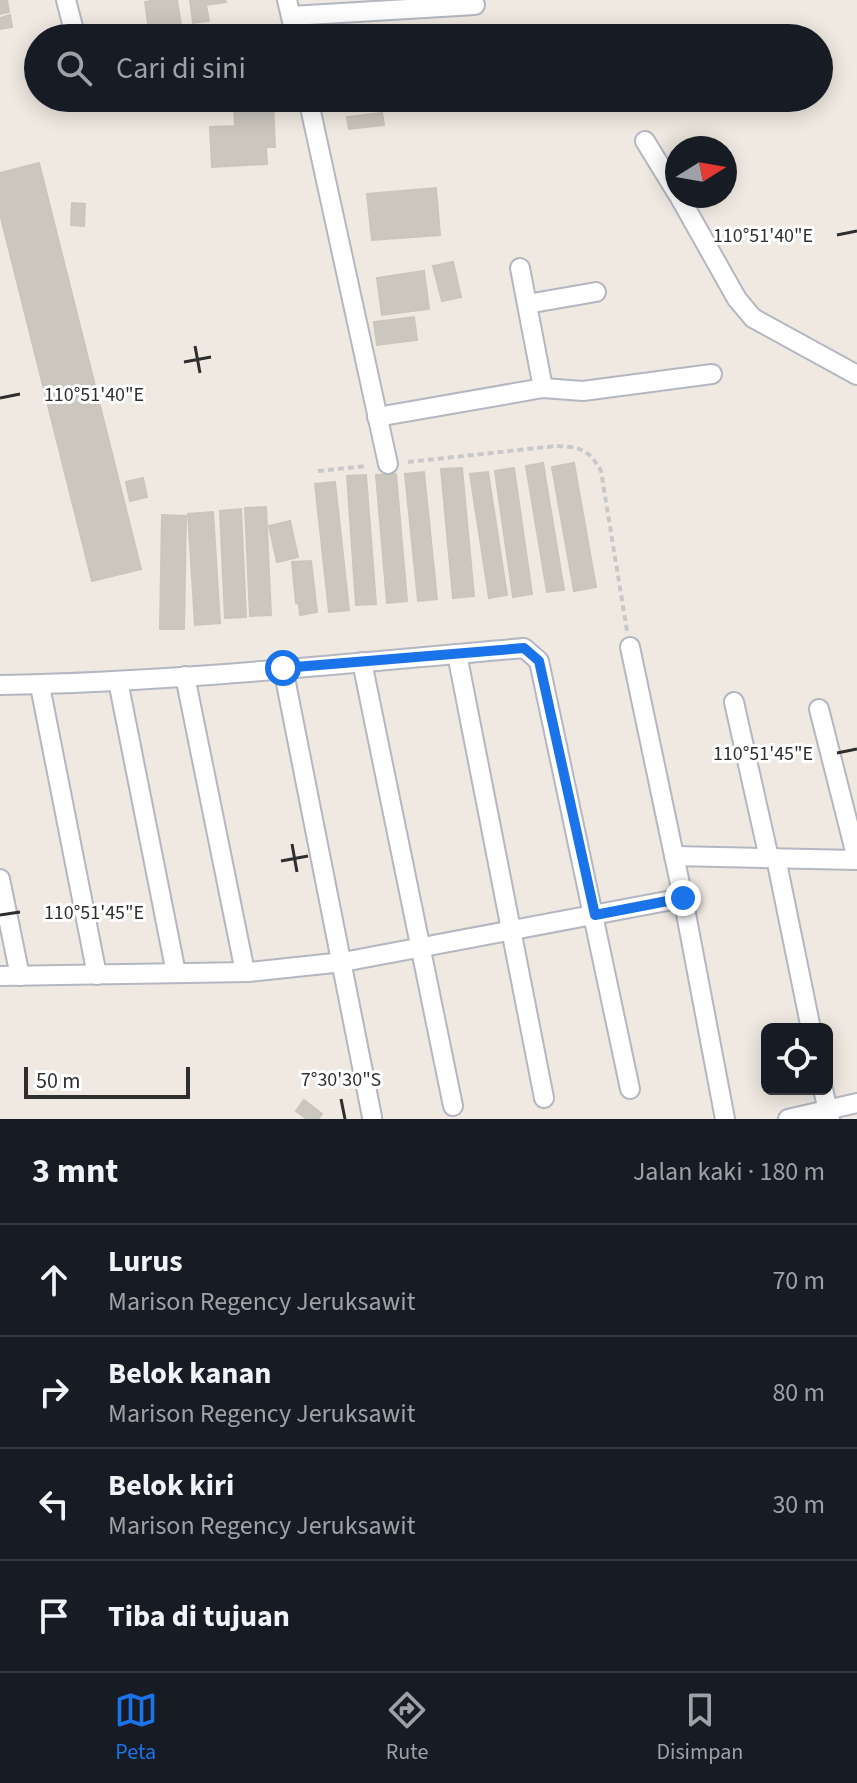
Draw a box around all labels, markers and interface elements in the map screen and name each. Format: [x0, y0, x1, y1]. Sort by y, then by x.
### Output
search box [24, 24, 833, 112]
icon: search [52, 46, 96, 90]
text: Cari di sini [116, 47, 246, 90]
north arrow [665, 136, 737, 208]
text: 110°51'40"E [713, 222, 813, 250]
text: 110°51'40"E [44, 381, 144, 409]
route start [265, 650, 301, 686]
text: 110°51'45"E [713, 740, 813, 768]
route end [665, 880, 701, 916]
text: 110°51'45"E [44, 899, 144, 927]
map controls [761, 1023, 833, 1095]
button: locate [761, 1023, 833, 1095]
scale bar [24, 1063, 190, 1099]
text: 50 m [36, 1065, 81, 1097]
text: 7°30'30"S [301, 1066, 381, 1094]
text: 3 mnt [32, 1147, 118, 1196]
text: Jalan kaki · 180 m [633, 1153, 825, 1190]
text: Lurus [108, 1240, 183, 1283]
icon: ahead [32, 1258, 76, 1302]
text: 70 m [772, 1262, 825, 1299]
text: Marison Regency Jeruksawit [108, 1283, 416, 1320]
text: Belok kanan [108, 1352, 271, 1395]
icon: right [32, 1370, 76, 1414]
text: 80 m [772, 1374, 825, 1411]
text: Marison Regency Jeruksawit [108, 1395, 416, 1432]
text: Belok kiri [108, 1464, 234, 1507]
icon: left [32, 1482, 76, 1526]
text: 30 m [772, 1486, 825, 1523]
text: Marison Regency Jeruksawit [108, 1507, 416, 1544]
icon: arrive [32, 1594, 76, 1638]
text: Tiba di tujuan [108, 1595, 290, 1638]
tab: Peta [114, 1688, 158, 1768]
tab: Rute [385, 1688, 429, 1768]
tab: Disimpan [656, 1688, 743, 1768]

